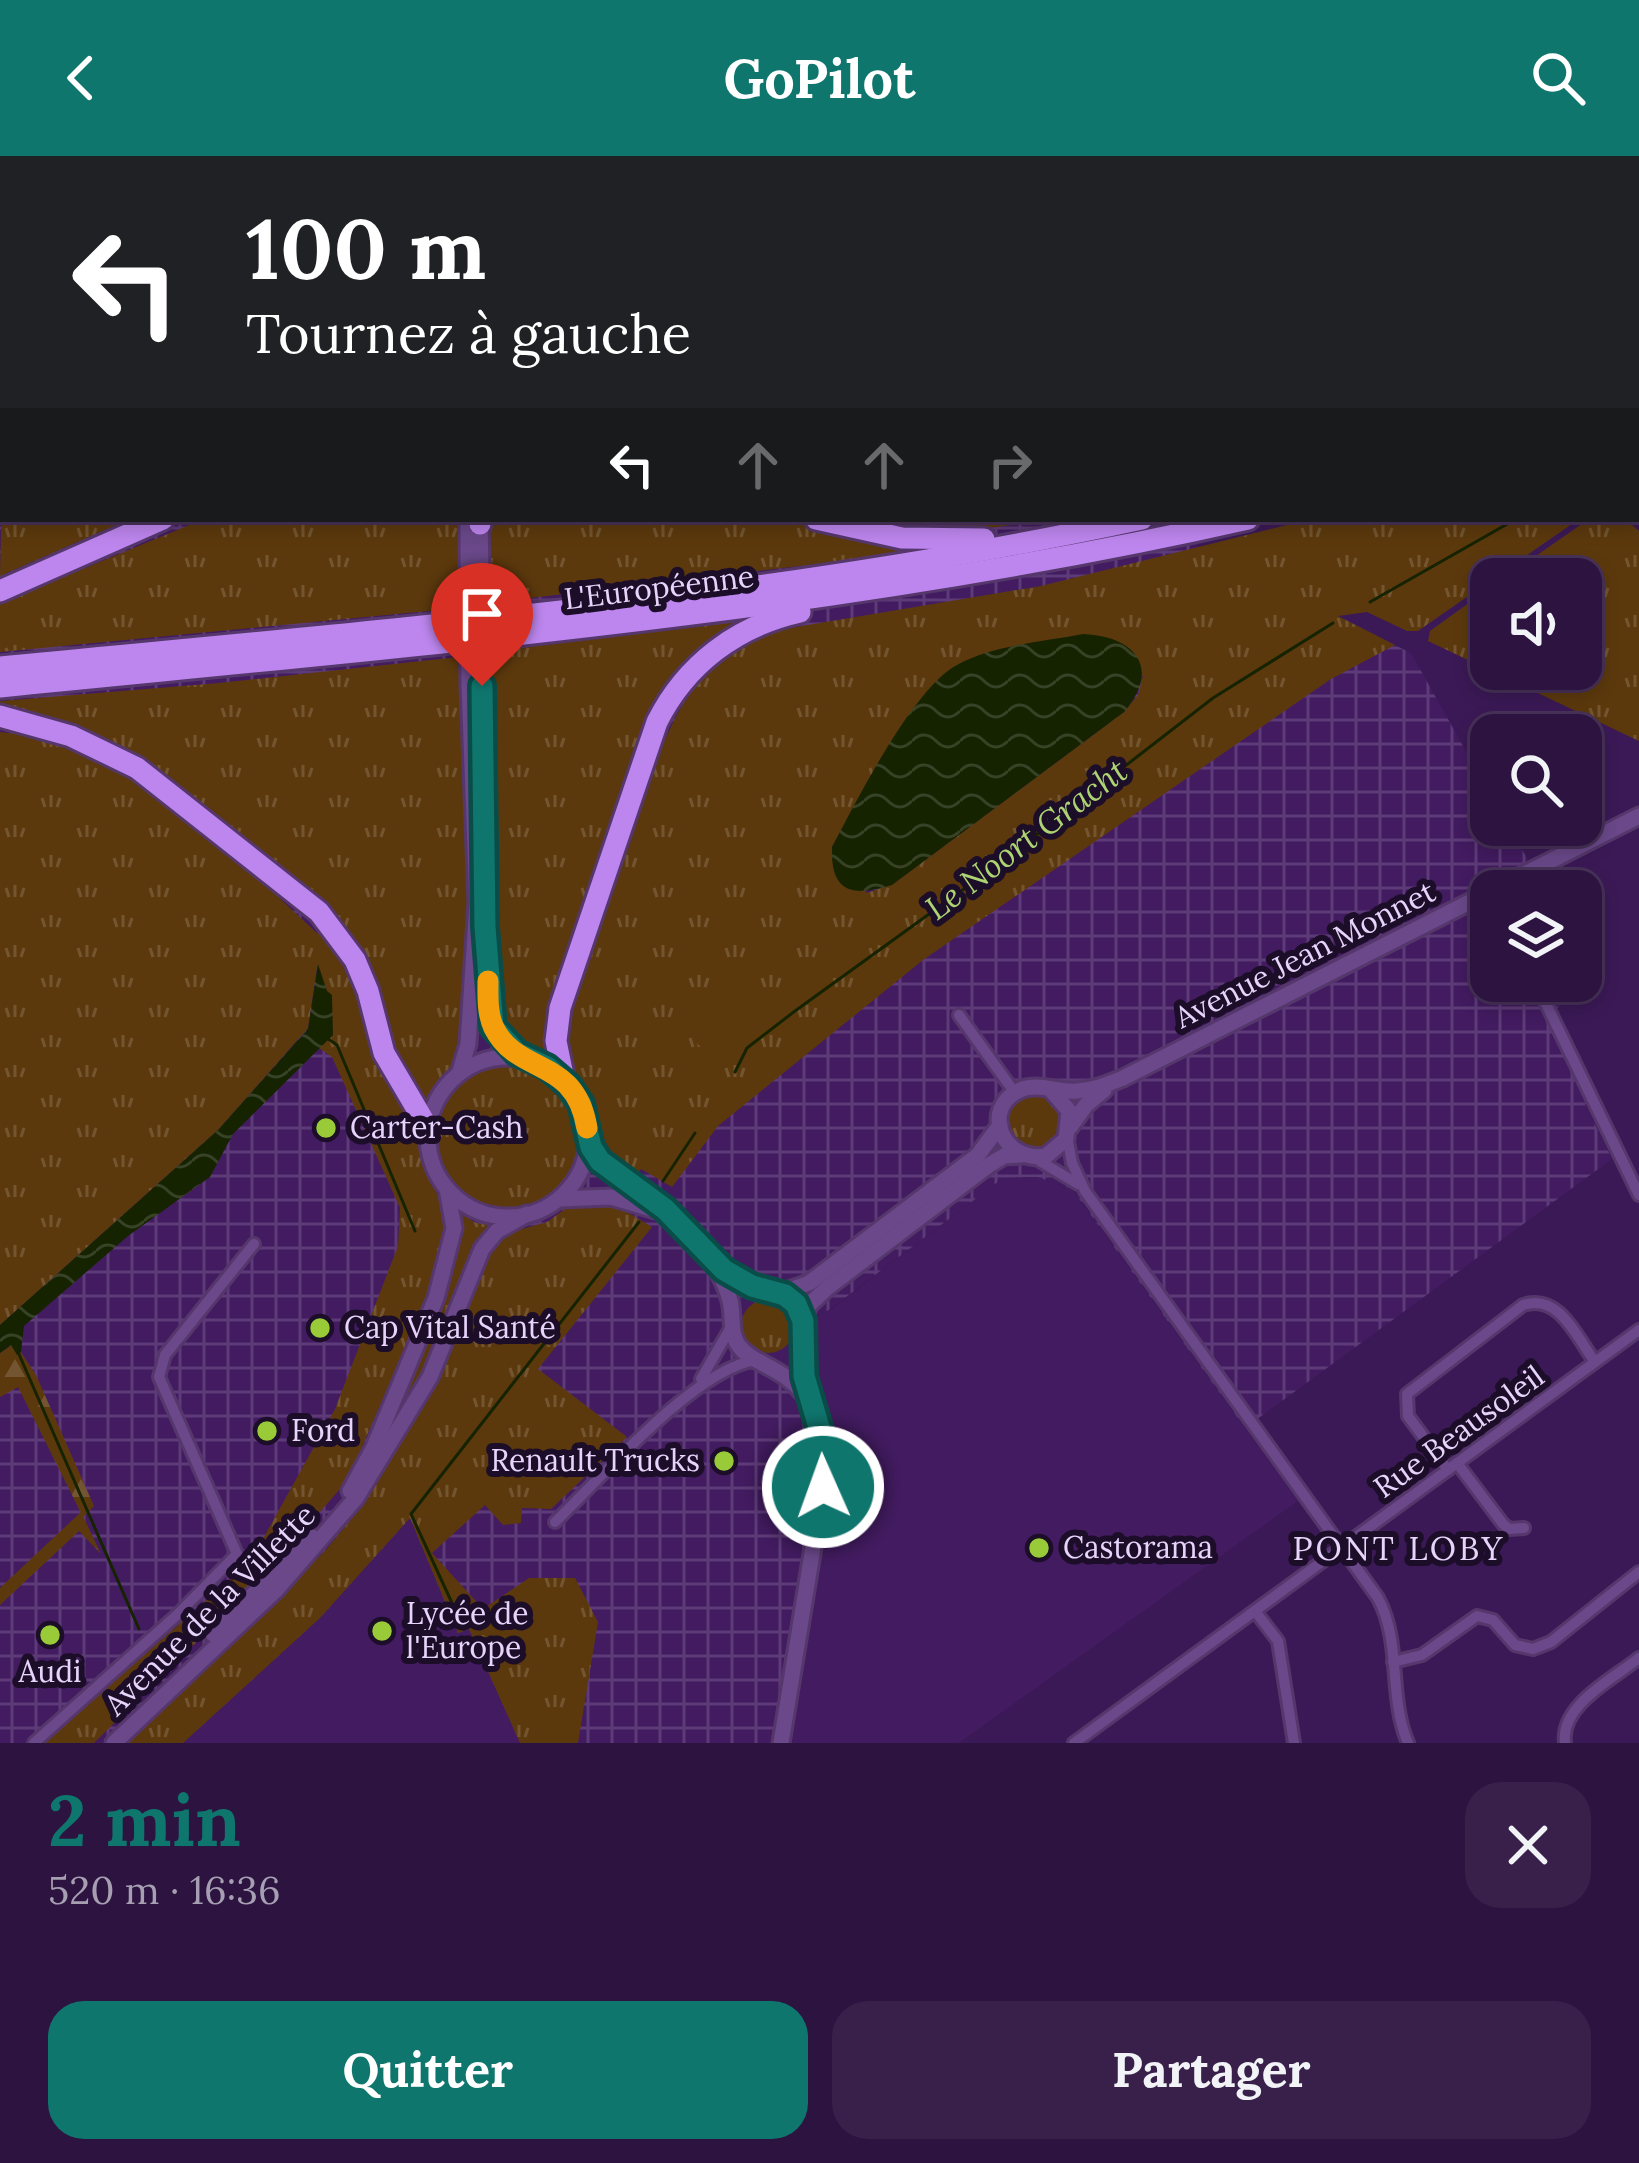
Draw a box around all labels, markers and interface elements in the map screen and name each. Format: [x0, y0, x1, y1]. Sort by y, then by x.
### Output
text: GoPilot [724, 44, 915, 113]
icon: back [48, 45, 114, 111]
icon: search [1525, 45, 1591, 111]
text: 100 m [246, 194, 486, 302]
icon: left [48, 204, 204, 360]
text: Tournez à gauche [246, 299, 691, 368]
icon: left [599, 432, 665, 498]
icon: ahead [725, 432, 791, 498]
icon: ahead [851, 432, 917, 498]
icon: right [977, 432, 1043, 498]
street label: L'Européenne [562, 557, 756, 617]
map controls [1470, 558, 1602, 1002]
button: sound [1470, 558, 1602, 690]
pin [431, 563, 533, 686]
icon: arrive [449, 581, 515, 647]
button: search [1470, 714, 1602, 846]
water label: Le Noort Gracht [917, 749, 1135, 929]
button: layers [1470, 870, 1602, 1002]
street label: Avenue Jean Monnet [1167, 872, 1441, 1037]
place label: Carter-Cash [350, 1108, 523, 1146]
marker: Carter-Cash [313, 1115, 339, 1141]
place label: Cap Vital Santé [344, 1308, 556, 1346]
marker: Cap Vital Santé [307, 1315, 333, 1341]
street label: Rue Beausoleil [1366, 1357, 1551, 1506]
place label: Ford [291, 1411, 355, 1449]
marker: Ford [254, 1418, 280, 1444]
position arrow [760, 1424, 886, 1550]
place label: Renault Trucks [490, 1441, 700, 1479]
marker: Renault Trucks [711, 1448, 737, 1474]
street label: Avenue de la Villette [95, 1496, 323, 1724]
district label: PONT LOBY [1293, 1527, 1505, 1569]
place label: Castorama [1063, 1528, 1213, 1566]
marker: Castorama [1026, 1535, 1052, 1561]
place label: Lycée de l'Europe [406, 1594, 528, 1666]
marker: Lycée de l'Europe [369, 1618, 395, 1644]
marker: Audi [37, 1622, 63, 1648]
place label: Audi [17, 1652, 82, 1690]
text: 2 min [48, 1774, 241, 1866]
button: close [1465, 1782, 1591, 1908]
text: 520 m · 16:36 [48, 1865, 281, 1915]
button: Quitter [48, 2001, 808, 2139]
button: Partager [832, 2001, 1591, 2139]

